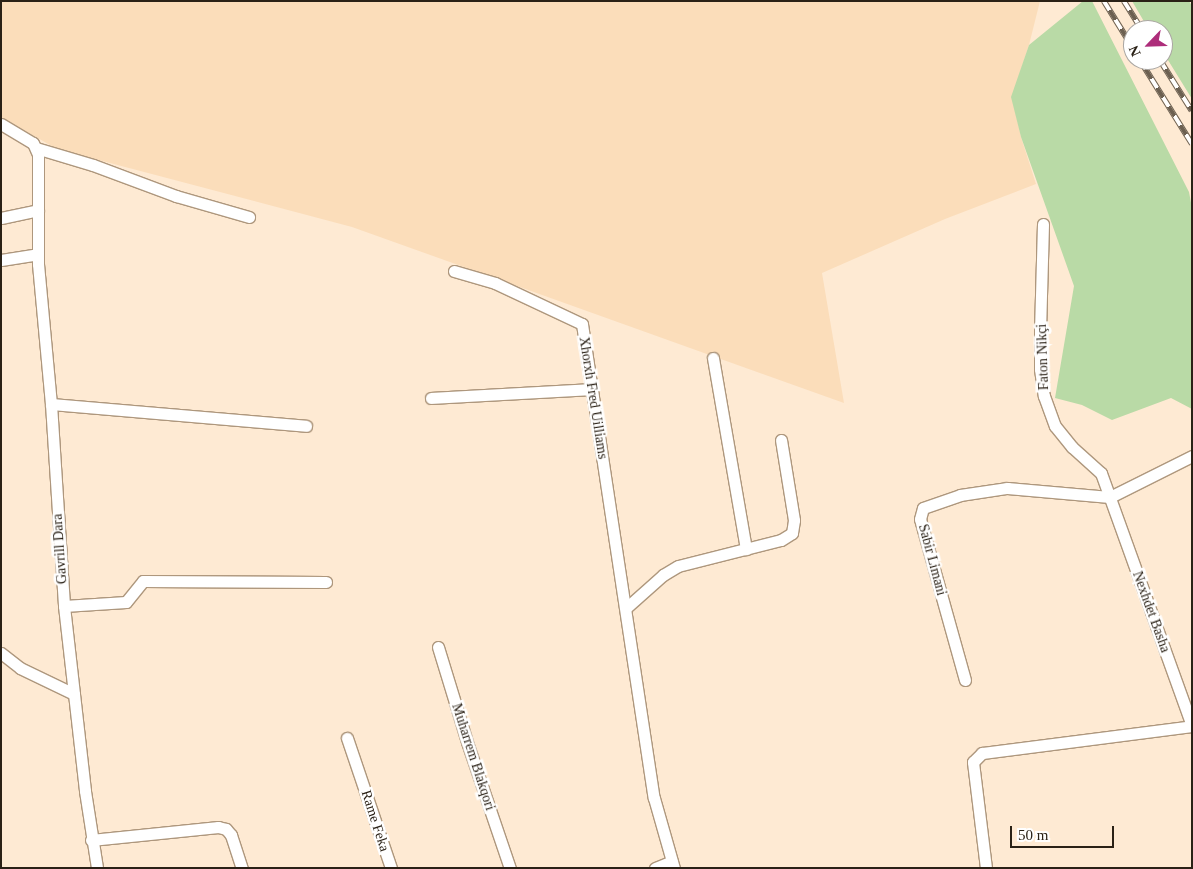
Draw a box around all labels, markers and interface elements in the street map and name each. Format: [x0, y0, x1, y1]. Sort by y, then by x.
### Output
north arrow [1123, 20, 1173, 70]
text: N [1126, 43, 1144, 59]
street label: Faton Nikçi [1033, 323, 1053, 391]
street label: Xhorxh Fred Uilliams [575, 336, 611, 460]
street label: Gavrill Dara [49, 513, 71, 585]
street label: Sabir Limani [914, 522, 950, 598]
street label: Nexhdet Basha [1129, 569, 1173, 655]
street label: Muharrem Blakqori [448, 701, 498, 813]
street label: Rame Feka [357, 788, 393, 854]
scale bar [1013, 816, 1117, 848]
text: 50 m [1018, 827, 1048, 843]

